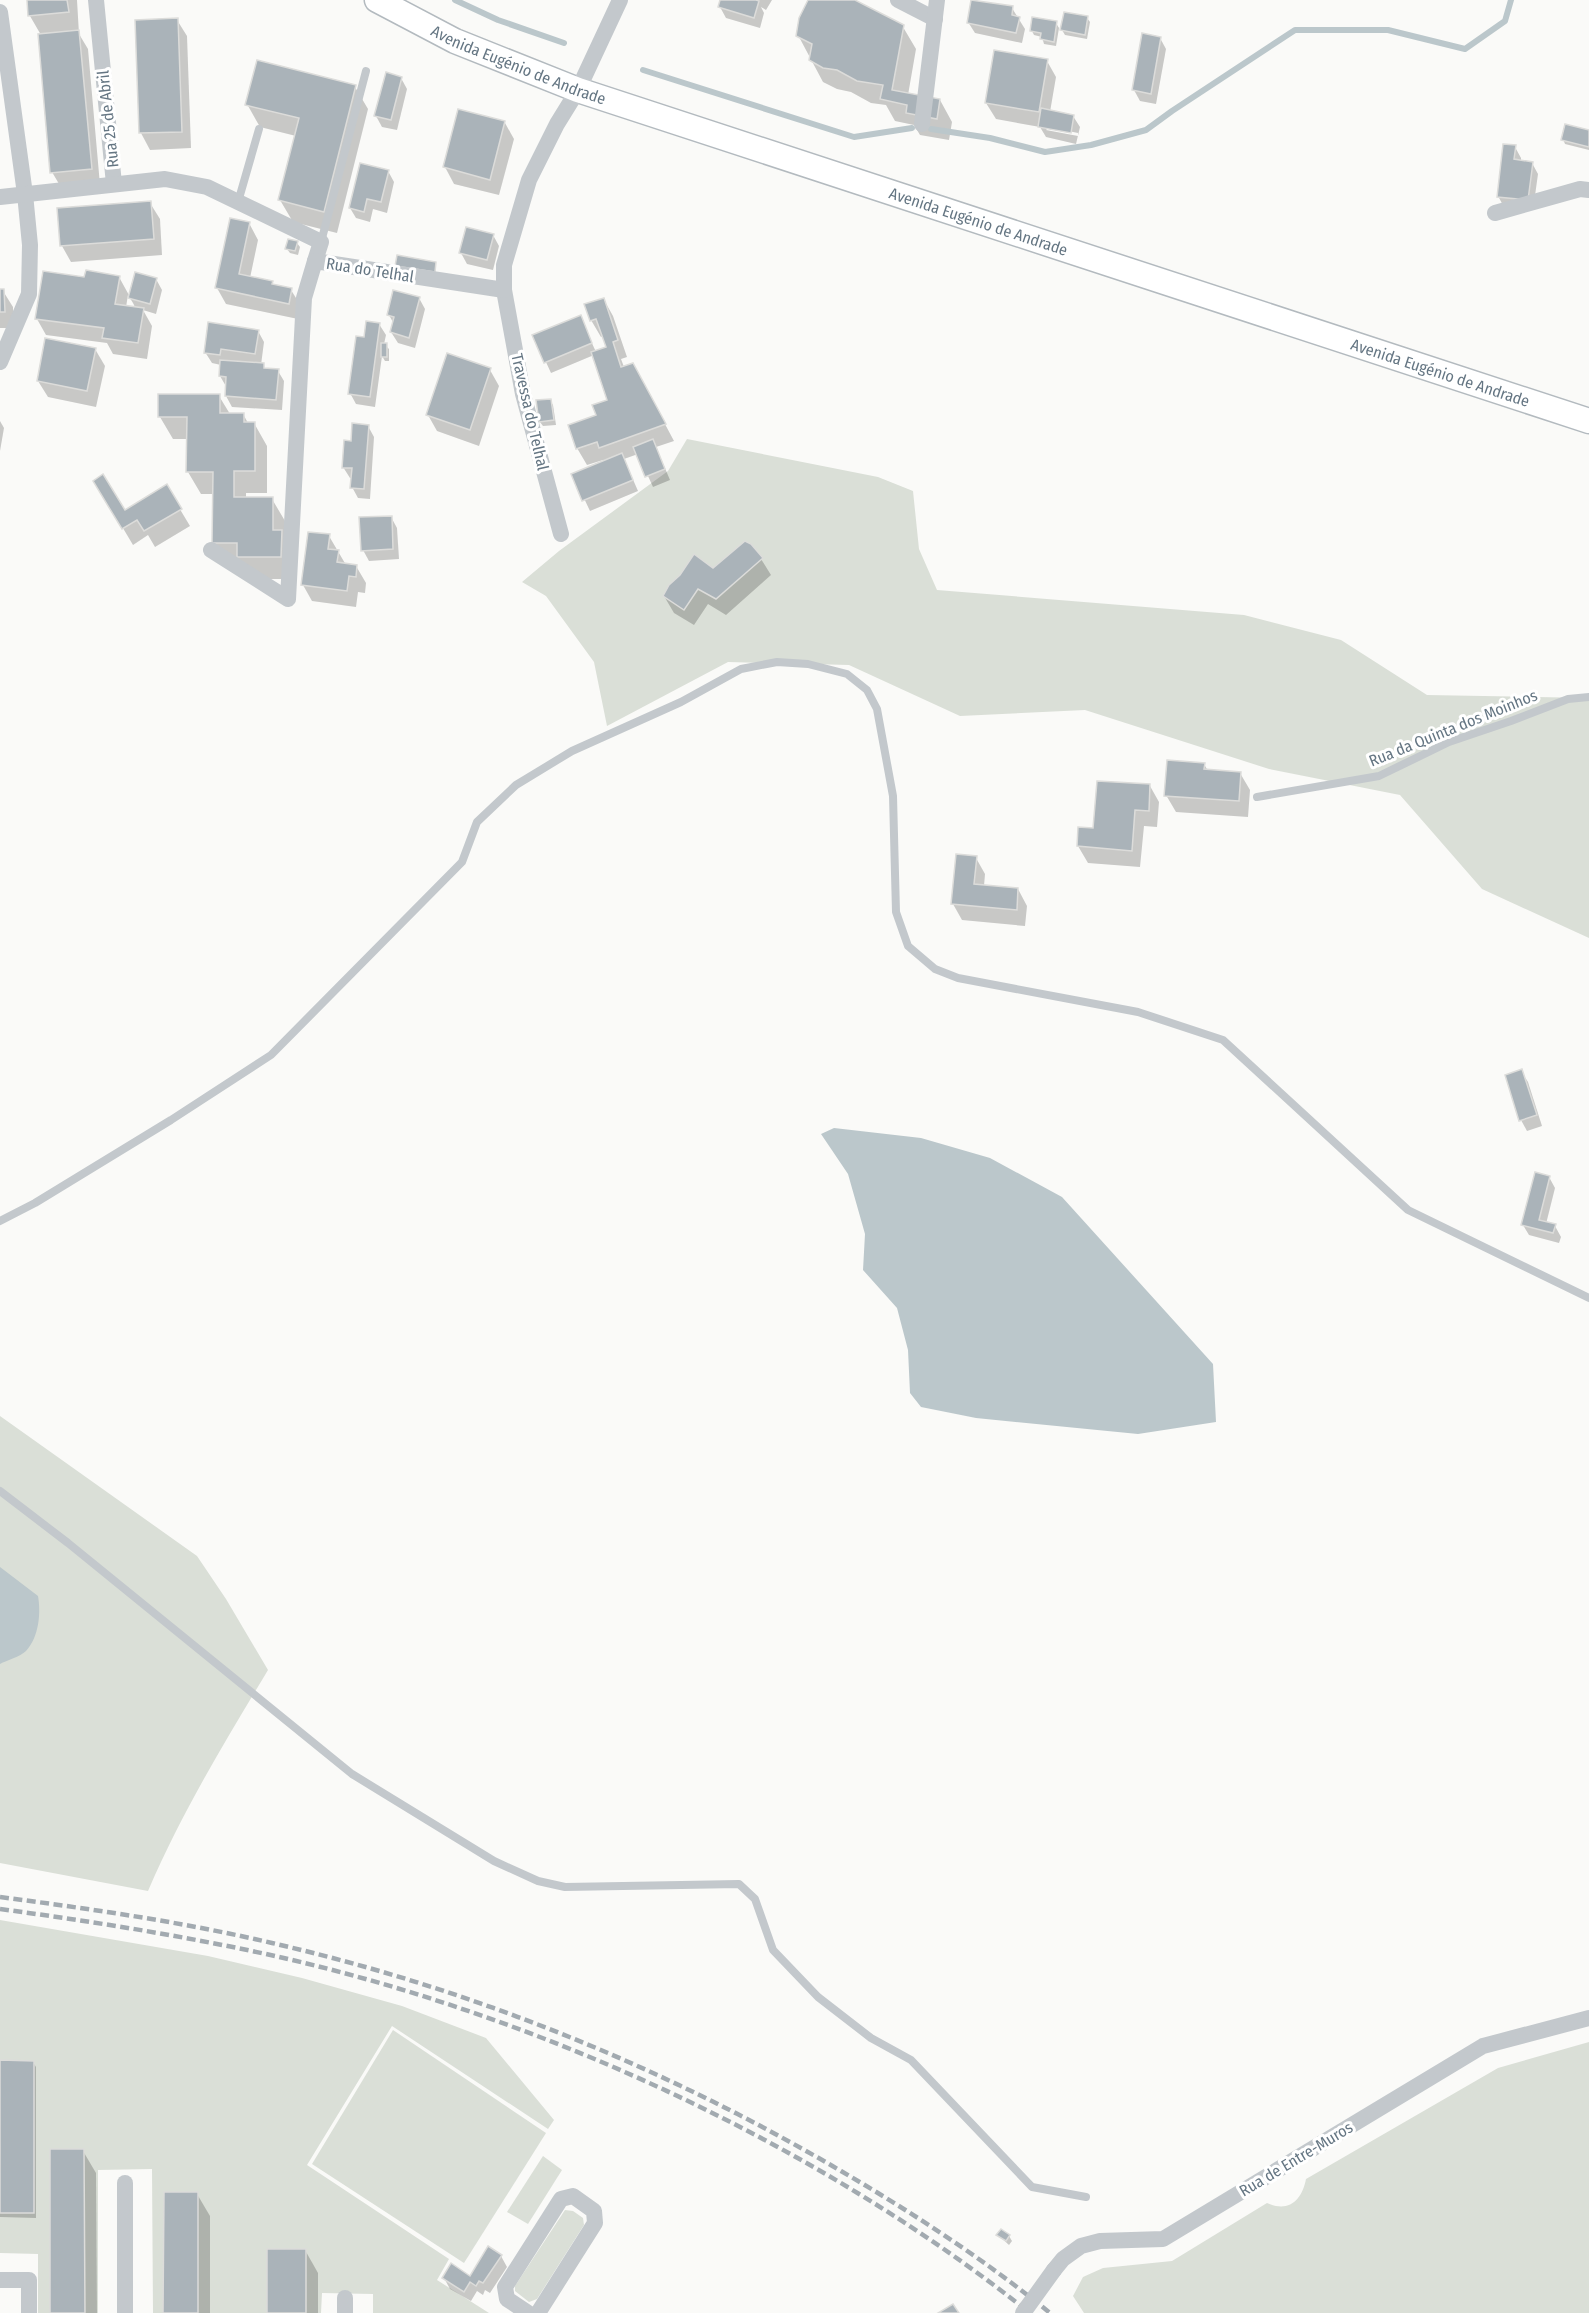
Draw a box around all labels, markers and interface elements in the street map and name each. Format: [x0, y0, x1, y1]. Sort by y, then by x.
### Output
street label: Avenida Eugénio de Andrade [428, 21, 608, 108]
street label: Rua 25 de Abril [93, 69, 123, 169]
street label: Avenida Eugénio de Andrade [887, 183, 1070, 259]
street label: Rua do Telhal [325, 254, 415, 286]
street label: Avenida Eugénio de Andrade [1349, 334, 1532, 410]
street label: Travessa do Telhal [507, 352, 553, 472]
street label: Rua da Quinta dos Moinhos [1366, 685, 1540, 771]
street label: Rua de Entre-Muros [1236, 2118, 1356, 2200]

